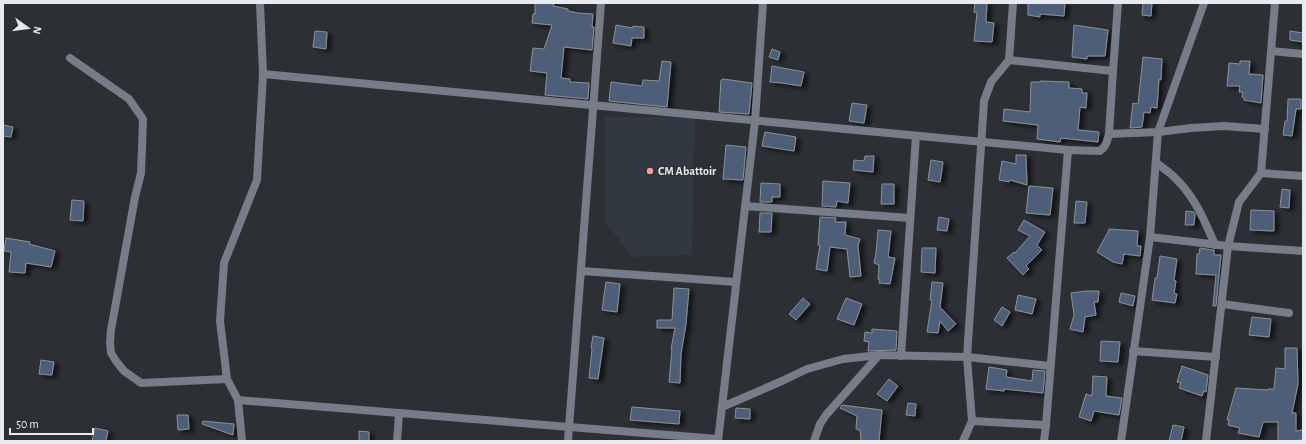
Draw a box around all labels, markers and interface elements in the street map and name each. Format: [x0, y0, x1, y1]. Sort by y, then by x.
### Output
north arrow [8, 8, 48, 48]
text: N [31, 25, 43, 35]
place label: CM Abattoir [658, 165, 717, 177]
marker: CM Abattoir [645, 166, 655, 176]
scale bar [10, 410, 93, 436]
text: 50 m [16, 418, 39, 430]

